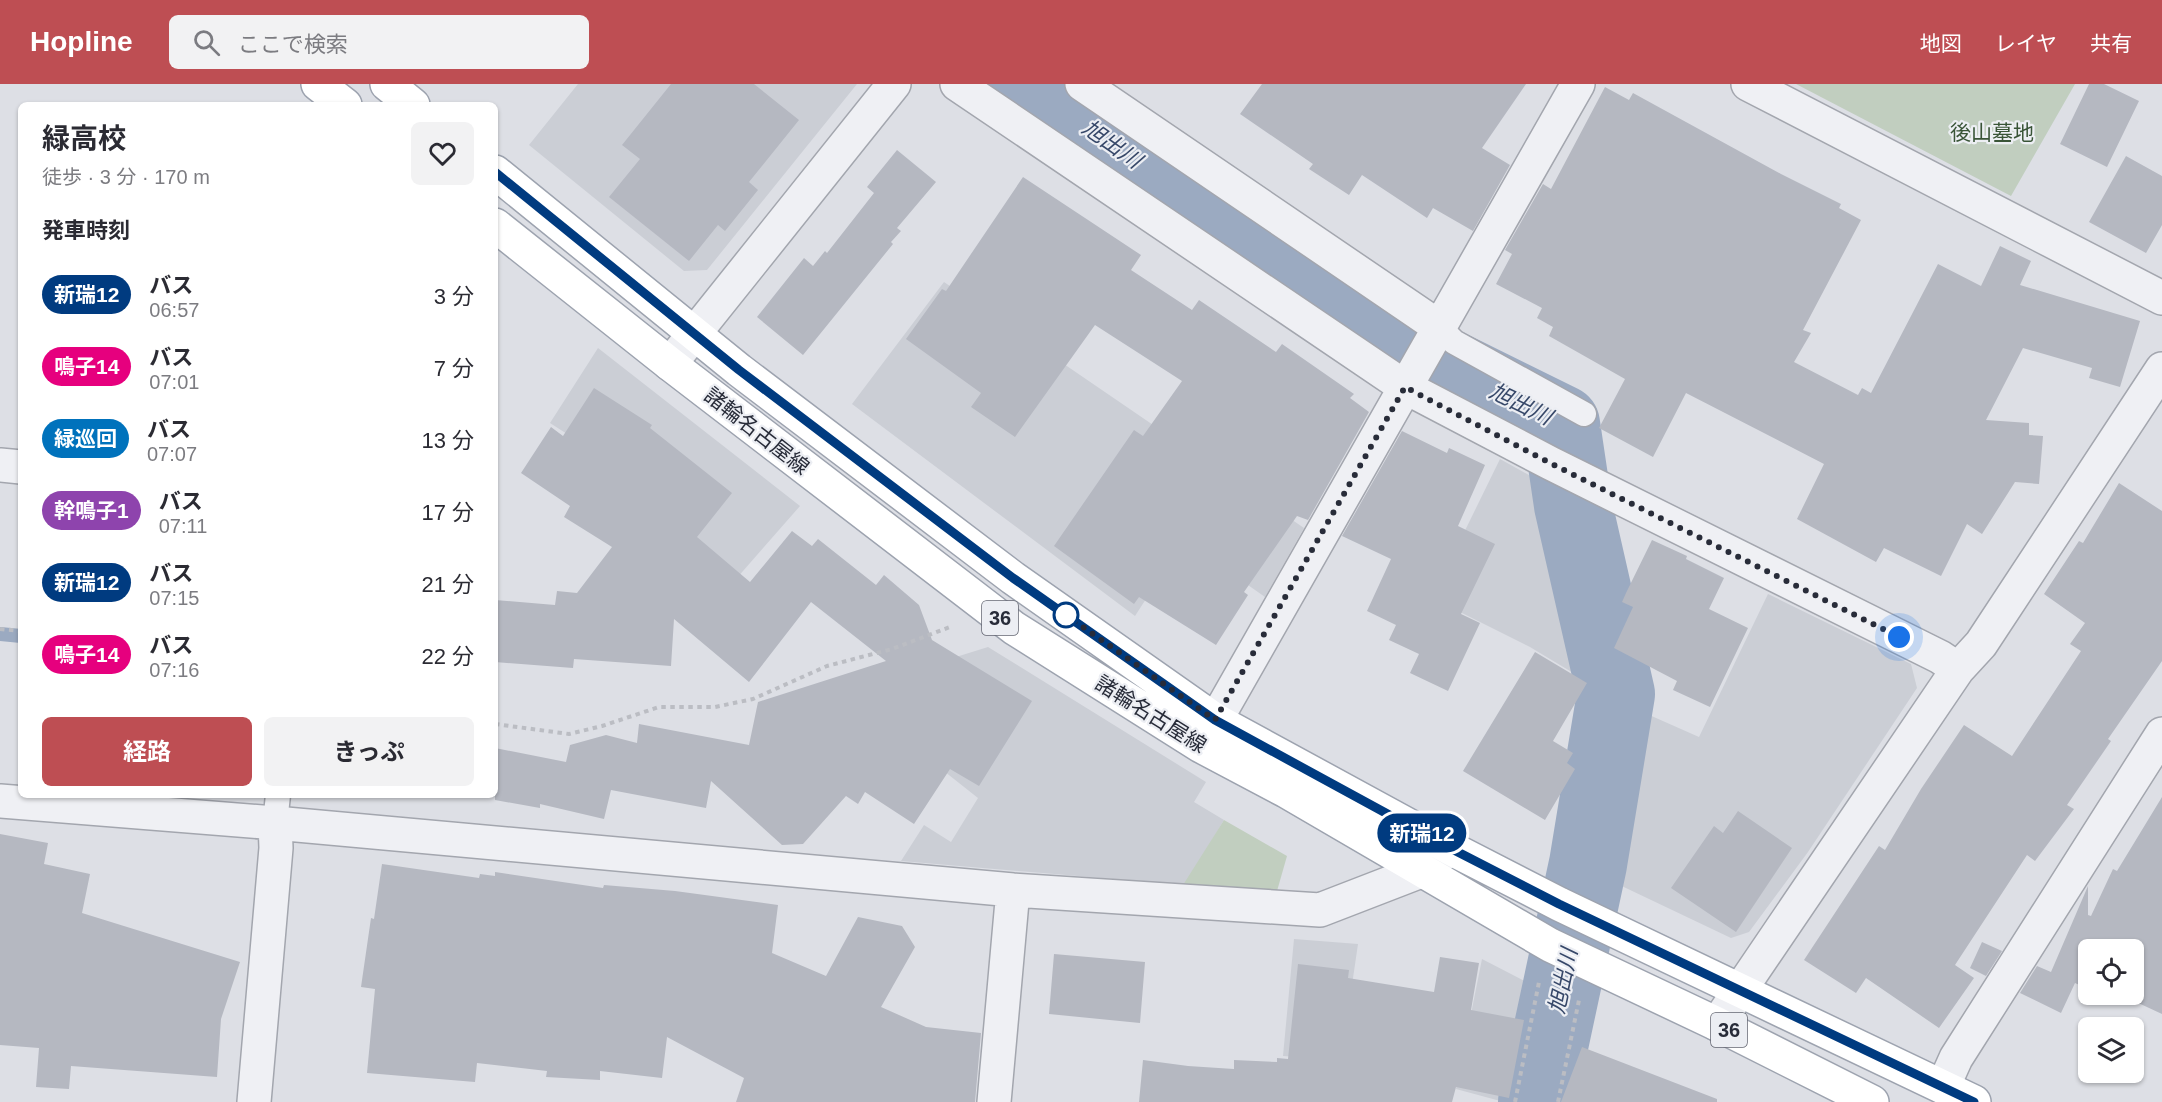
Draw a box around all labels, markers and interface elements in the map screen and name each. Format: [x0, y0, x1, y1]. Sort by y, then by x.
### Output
search box [169, 15, 589, 69]
text: Hopline [30, 26, 133, 57]
icon: search [190, 26, 223, 59]
text: ここで検索 [238, 32, 348, 57]
text: 地図 [1920, 32, 1962, 55]
text: レイヤ [1995, 32, 2057, 55]
text: 共有 [2090, 32, 2132, 55]
water label: 旭出川 [1078, 115, 1148, 174]
park label: 後山墓地 [1950, 121, 2034, 144]
button: heart [411, 122, 474, 185]
text: 緑高校 [42, 123, 126, 154]
text: 徒歩 · 3 分 · 170 m [42, 166, 210, 188]
text: 発車時刻 [42, 218, 130, 243]
text: バス [149, 273, 193, 298]
text: 新瑞12 [54, 283, 119, 306]
text: 3 分 [434, 284, 474, 309]
text: 06:57 [149, 299, 199, 321]
text: バス [149, 345, 193, 370]
text: 鳴子14 [54, 355, 119, 378]
text: 7 分 [434, 356, 474, 381]
text: 07:01 [149, 371, 199, 393]
water label: 旭出川 [1486, 378, 1558, 431]
street label: 諸輪名古屋線 [700, 383, 814, 479]
text: バス [147, 417, 191, 442]
text: 緑巡回 [54, 427, 117, 450]
text: 13 分 [421, 428, 474, 453]
text: 07:07 [147, 443, 197, 465]
text: バス [159, 489, 203, 514]
text: 幹鳴子1 [54, 499, 129, 522]
text: 17 分 [421, 500, 474, 525]
text: 07:11 [159, 515, 207, 537]
text: バス [149, 561, 193, 586]
text: 新瑞12 [54, 571, 119, 594]
text: 21 分 [421, 572, 474, 597]
text: 07:15 [149, 587, 199, 609]
road number: 36 [982, 601, 1018, 635]
unlabelled marker [1053, 602, 1079, 628]
your location [1884, 622, 1914, 652]
text: バス [149, 633, 193, 658]
text: 鳴子14 [54, 643, 119, 666]
text: 22 分 [421, 644, 474, 669]
text: 07:16 [149, 659, 199, 681]
street label: 諸輪名古屋線 [1091, 671, 1211, 757]
button: 経路 [42, 717, 252, 786]
button: きっぷ [264, 717, 474, 786]
line badge: 新瑞12 [1380, 814, 1464, 852]
text: 新瑞12 [1389, 822, 1455, 845]
map controls [2078, 939, 2144, 1083]
button: locate [2078, 939, 2144, 1005]
water label: 旭出川 [1544, 944, 1583, 1016]
road number: 36 [1711, 1013, 1747, 1047]
button: layers [2078, 1017, 2144, 1083]

